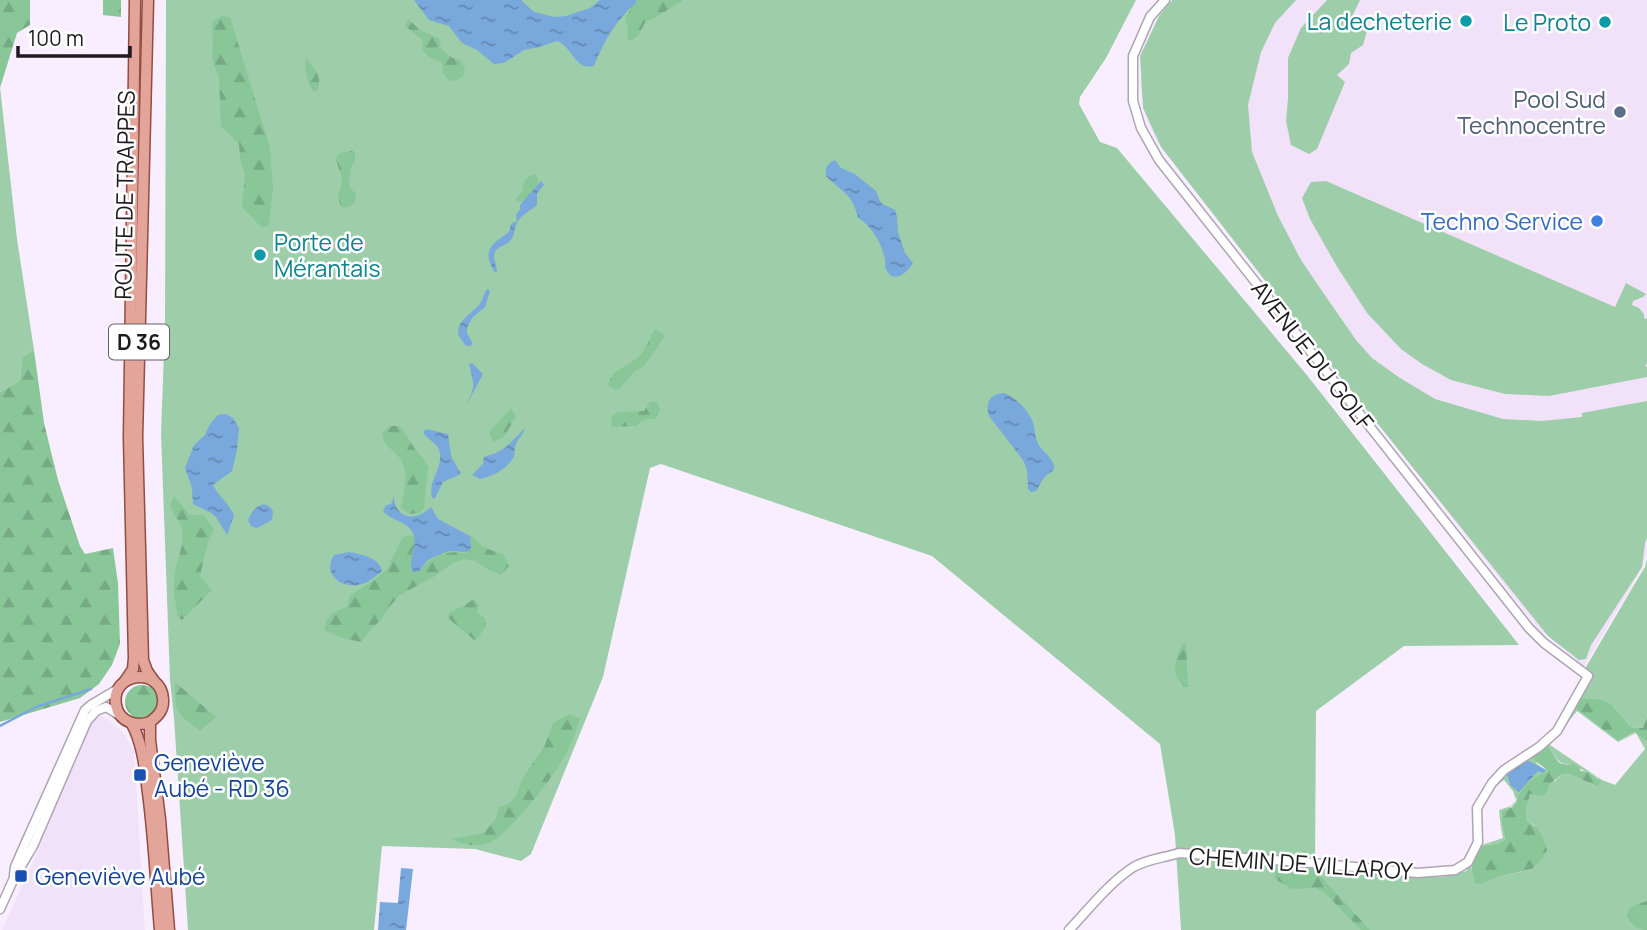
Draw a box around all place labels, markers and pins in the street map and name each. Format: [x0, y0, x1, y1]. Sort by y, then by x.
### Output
place label: La decheterie [1307, 5, 1452, 37]
place label: Le Proto [1503, 6, 1591, 38]
marker: La decheterie [1458, 13, 1474, 29]
marker: Le Proto [1597, 14, 1613, 30]
place label: Pool Sud Technocentre [1457, 83, 1606, 141]
marker: Pool Sud Technocentre [1612, 104, 1628, 120]
place label: Techno Service [1421, 205, 1583, 237]
marker: Techno Service [1589, 213, 1605, 229]
place label: Porte de Mérantais [274, 226, 380, 284]
marker: Porte de Mérantais [252, 247, 268, 263]
place label: Geneviève Aubé - RD 36 [154, 746, 290, 804]
marker: Geneviève Aubé - RD 36 [132, 767, 148, 783]
place label: Geneviève Aubé [35, 860, 205, 892]
marker: Geneviève Aubé [13, 868, 29, 884]

